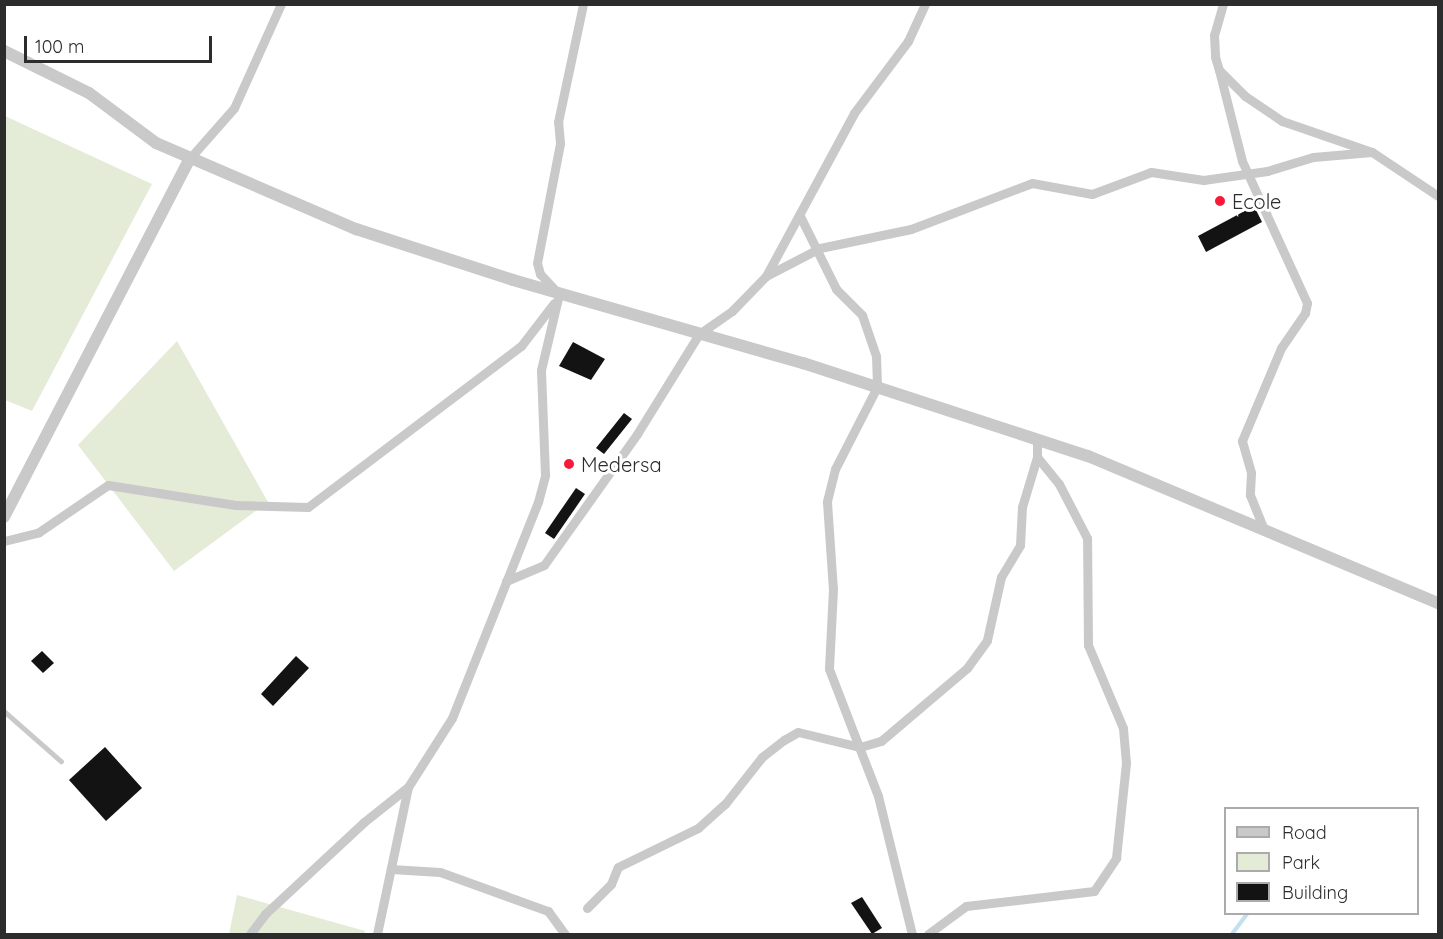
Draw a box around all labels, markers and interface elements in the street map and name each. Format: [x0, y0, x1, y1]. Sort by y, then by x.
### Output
scale bar [27, 24, 214, 62]
text: 100 m [35, 35, 84, 58]
place label: Ecole [1232, 189, 1281, 213]
marker: Ecole [1213, 194, 1227, 208]
place label: Medersa [581, 452, 662, 476]
marker: Medersa [562, 457, 576, 471]
legend [1224, 807, 1419, 915]
text: Road [1282, 821, 1327, 844]
text: Park [1282, 851, 1320, 874]
text: Building [1282, 881, 1348, 904]

